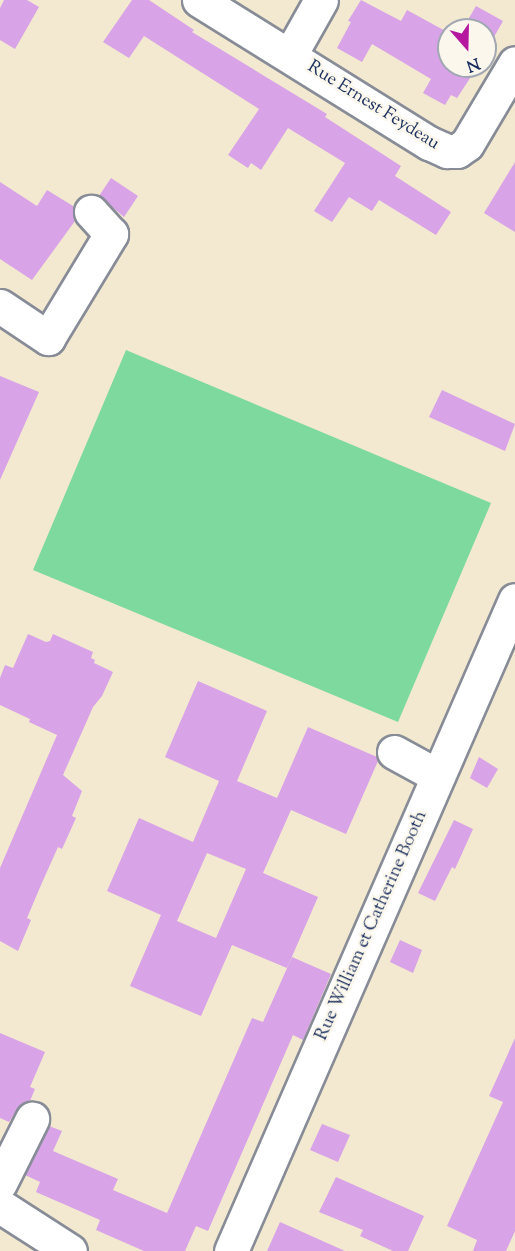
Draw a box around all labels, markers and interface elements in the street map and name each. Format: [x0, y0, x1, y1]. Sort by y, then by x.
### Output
north arrow [437, 18, 497, 78]
text: N [463, 51, 483, 76]
street label: Rue Ernest Feydeau [303, 57, 443, 155]
street label: Rue William et Catherine Booth [311, 808, 433, 1044]

